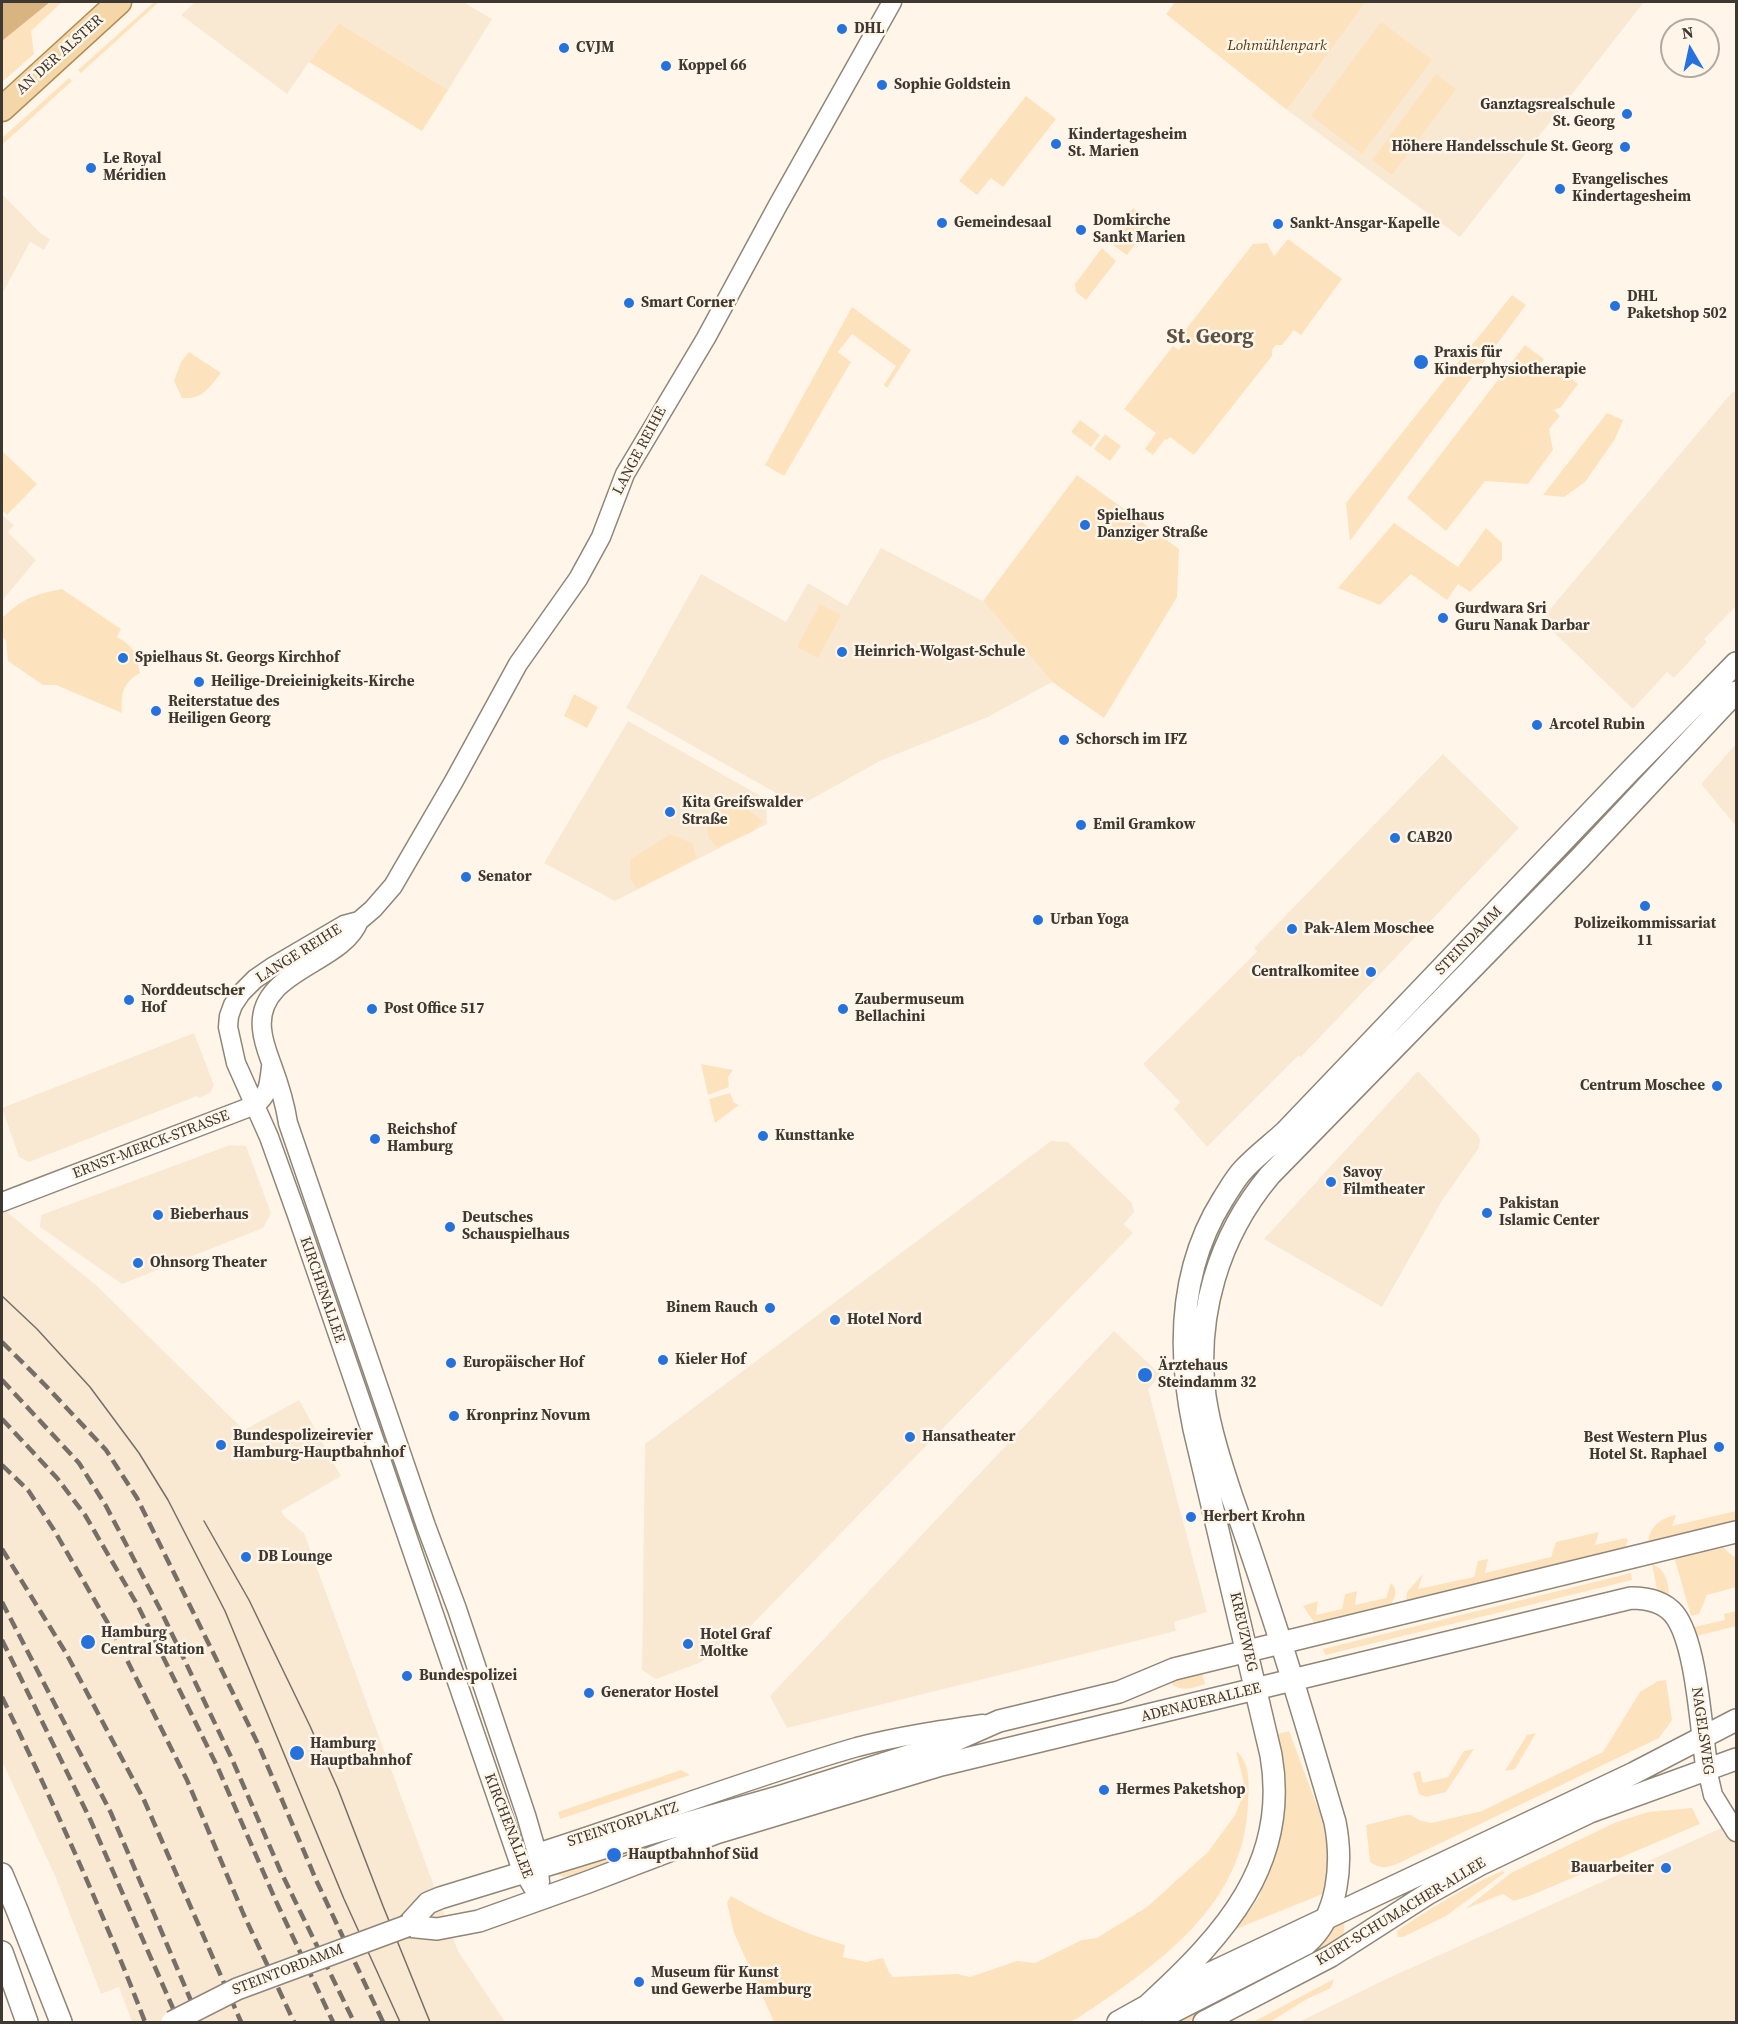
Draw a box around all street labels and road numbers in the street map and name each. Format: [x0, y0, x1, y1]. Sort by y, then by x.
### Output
street label: AN DER ALSTER [13, 11, 107, 99]
street label: LANGE REIHE [609, 404, 671, 498]
street label: STEINDAMM [1432, 903, 1506, 979]
street label: LANGE REIHE [253, 921, 345, 987]
street label: ERNST-MERCK-STRASSE [70, 1107, 232, 1183]
street label: KIRCHENALLEE [295, 1235, 349, 1345]
street label: KREUZWEG [1225, 1590, 1261, 1674]
street label: ADENAUERALLEE [1139, 1679, 1263, 1727]
street label: NAGELSWEG [1687, 1686, 1717, 1776]
street label: KIRCHENALLEE [480, 1771, 536, 1881]
street label: STEINTORPLATZ [565, 1799, 681, 1851]
street label: KURT-SCHUMACHER-ALLEE [1313, 1854, 1489, 1970]
street label: STEINTORDAMM [230, 1940, 346, 2000]

